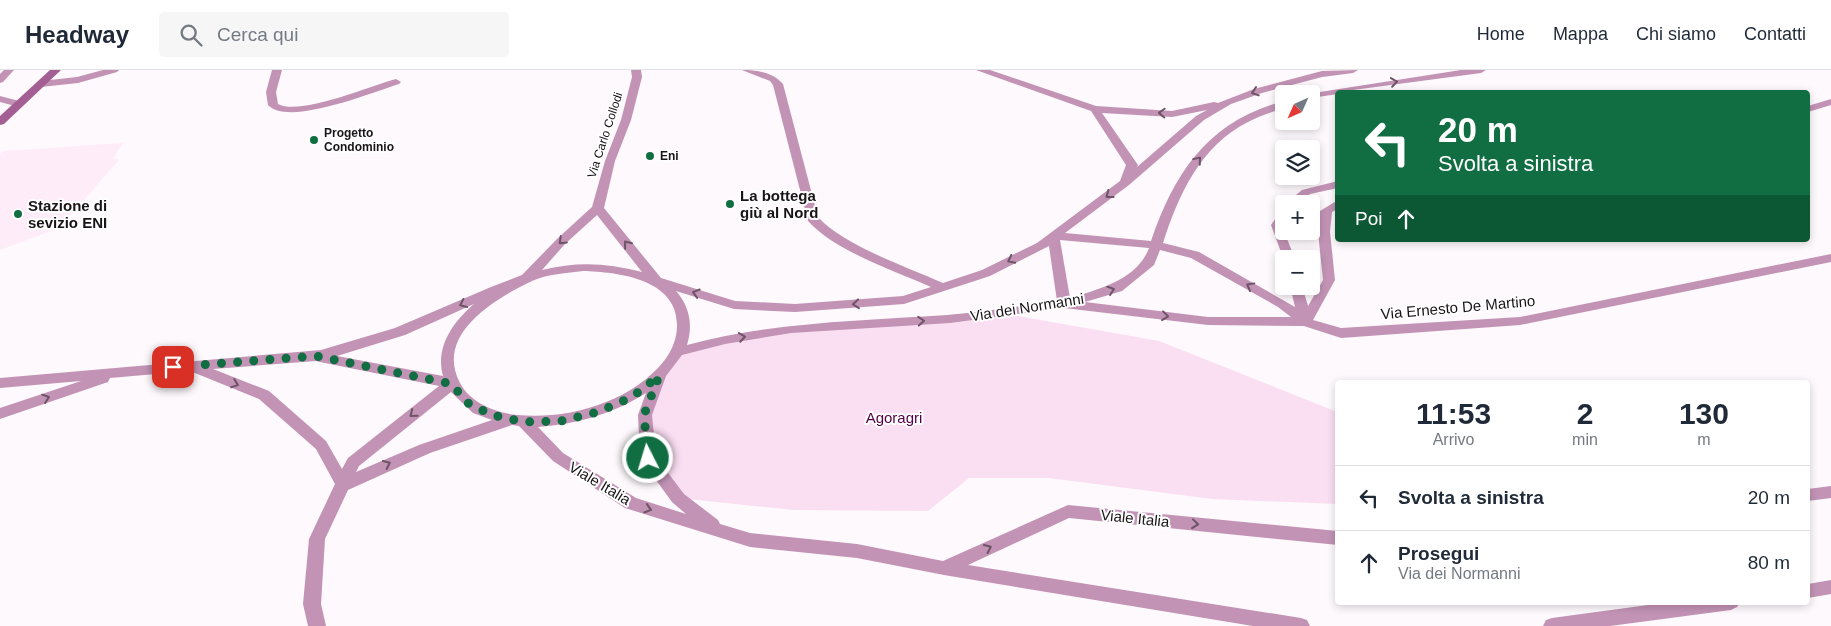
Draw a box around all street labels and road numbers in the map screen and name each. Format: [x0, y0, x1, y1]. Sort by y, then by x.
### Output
street label: Via Carlo Collodi [585, 90, 625, 180]
street label: Via dei Normanni [969, 290, 1085, 324]
street label: Via Ernesto De Martino [1380, 292, 1536, 322]
street label: Viale Italia [566, 458, 634, 508]
street label: Viale Italia [1100, 506, 1171, 530]

